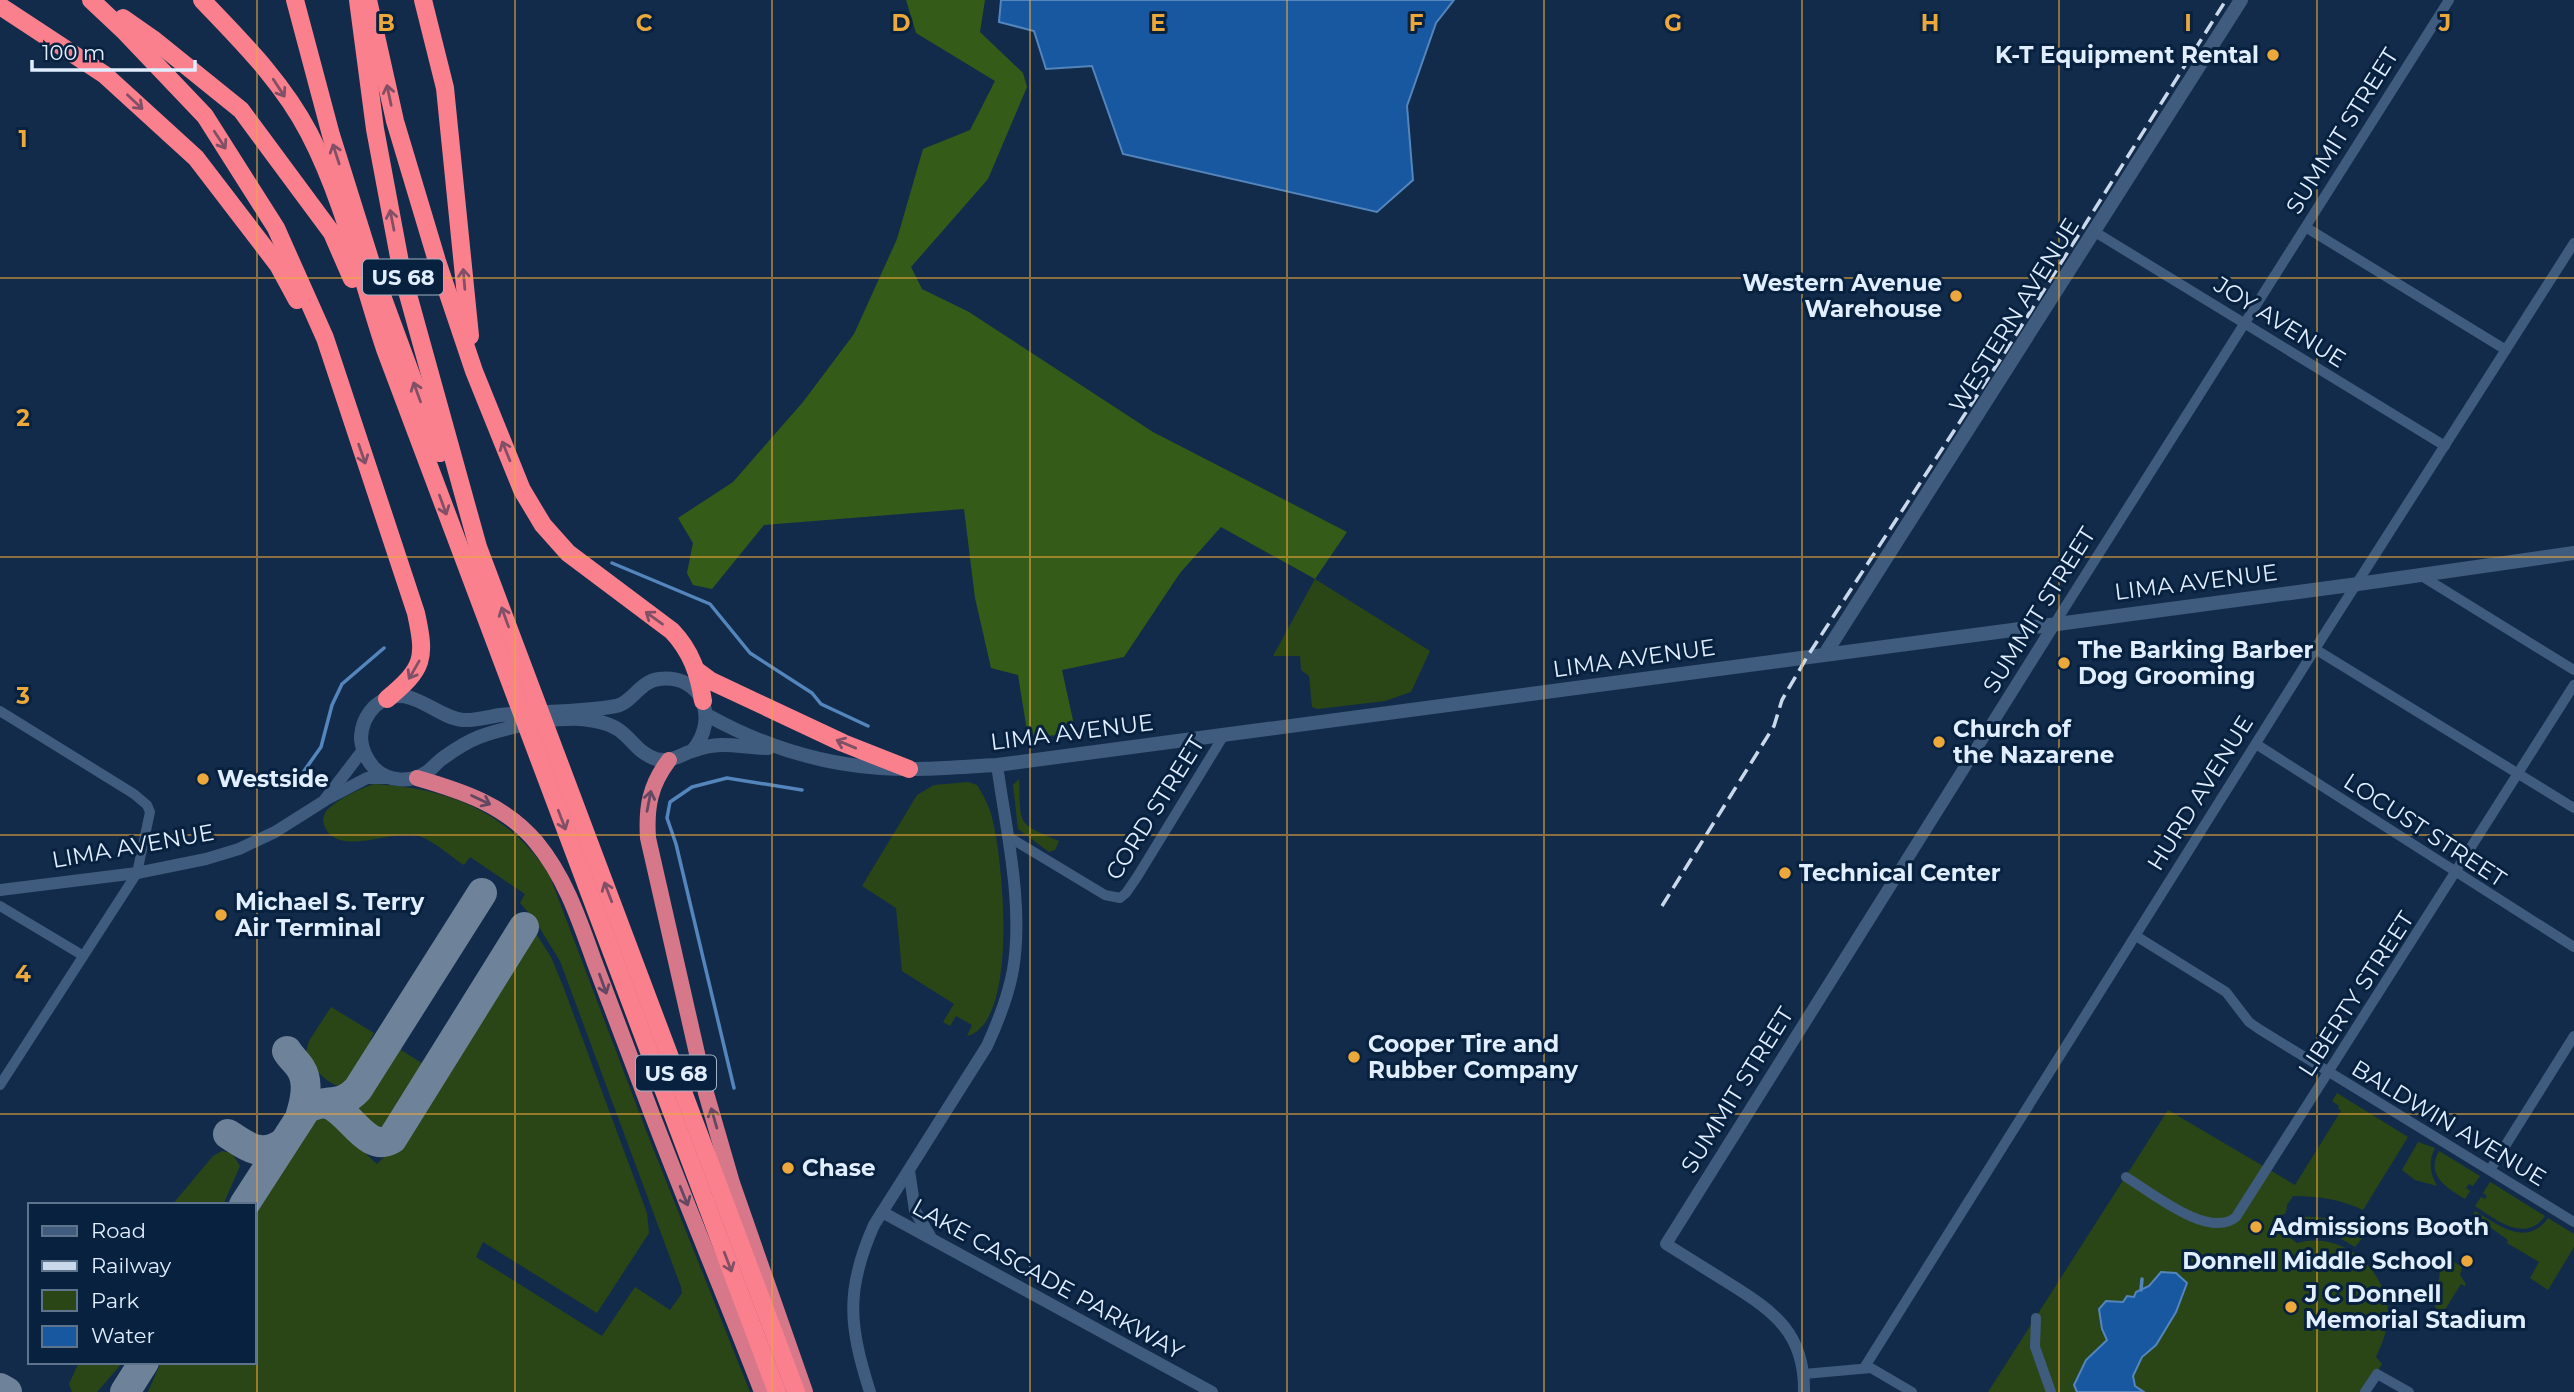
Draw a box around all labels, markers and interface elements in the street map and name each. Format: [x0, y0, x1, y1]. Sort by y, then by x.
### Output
text: B [377, 9, 395, 37]
text: C [636, 9, 653, 37]
text: D [892, 9, 911, 37]
text: E [1150, 9, 1166, 37]
text: F [1409, 9, 1424, 37]
text: G [1664, 9, 1682, 37]
text: H [1921, 9, 1939, 37]
text: I [2184, 9, 2192, 37]
text: J [2438, 9, 2451, 37]
scale bar [32, 28, 194, 72]
text: 100 m [42, 40, 105, 65]
place label: K-T Equipment Rental [1995, 41, 2259, 69]
street label: SUMMIT STREET [2280, 42, 2405, 219]
marker: K-T Equipment Rental [2265, 47, 2281, 63]
one-way arrow [273, 77, 287, 97]
one-way arrow [382, 84, 395, 107]
one-way arrow [126, 94, 143, 111]
text: 1 [18, 125, 28, 153]
one-way arrow [213, 129, 227, 149]
one-way arrow [329, 143, 342, 165]
one-way arrow [385, 209, 398, 232]
street label: WESTERN AVENUE [1943, 213, 2085, 417]
road number: US 68 [363, 260, 443, 294]
one-way arrow [457, 268, 470, 291]
place label: Western Avenue Warehouse [1742, 269, 1942, 323]
street label: JOY AVENUE [2208, 270, 2351, 374]
marker: Western Avenue Warehouse [1948, 288, 1964, 304]
one-way arrow [410, 382, 423, 404]
text: 2 [16, 404, 30, 432]
one-way arrow [499, 441, 512, 463]
one-way arrow [357, 443, 370, 465]
one-way arrow [438, 493, 450, 515]
street label: SUMMIT STREET [1977, 521, 2102, 698]
street label: LIMA AVENUE [2113, 558, 2279, 606]
one-way arrow [497, 607, 510, 629]
one-way arrow [645, 610, 664, 625]
street label: LIMA AVENUE [1551, 633, 1717, 683]
place label: The Barking Barber Dog Grooming [2078, 636, 2313, 690]
marker: The Barking Barber Dog Grooming [2056, 655, 2072, 671]
one-way arrow [407, 660, 421, 680]
text: 3 [15, 682, 30, 710]
street label: LIMA AVENUE [989, 708, 1155, 756]
street label: HURD AVENUE [2141, 710, 2259, 876]
place label: Church of the Nazarene [1953, 715, 2114, 769]
street label: CORD STREET [1100, 730, 1211, 885]
marker: Church of the Nazarene [1931, 734, 1947, 750]
one-way arrow [836, 736, 857, 749]
place label: Westside [217, 765, 329, 793]
street label: LOCUST STREET [2339, 767, 2512, 893]
marker: Westside [195, 771, 211, 787]
one-way arrow [643, 790, 657, 813]
one-way arrow [470, 793, 491, 807]
one-way arrow [556, 809, 569, 831]
street label: LIMA AVENUE [50, 818, 216, 874]
place label: Technical Center [1799, 859, 2001, 887]
marker: Technical Center [1777, 865, 1793, 881]
one-way arrow [601, 882, 614, 904]
place label: Michael S. Terry Air Terminal [234, 888, 424, 942]
street label: LIBERTY STREET [2292, 906, 2420, 1082]
marker: Michael S. Terry Air Terminal [213, 907, 229, 923]
text: 4 [15, 960, 31, 988]
one-way arrow [597, 972, 610, 994]
street label: SUMMIT STREET [1675, 1001, 1800, 1178]
place label: Cooper Tire and Rubber Company [1368, 1030, 1578, 1084]
marker: Cooper Tire and Rubber Company [1346, 1049, 1362, 1065]
street label: BALDWIN AVENUE [2347, 1054, 2551, 1192]
road number: US 68 [636, 1056, 716, 1090]
one-way arrow [706, 1108, 719, 1130]
place label: Chase [802, 1154, 875, 1182]
marker: Chase [780, 1160, 796, 1176]
one-way arrow [678, 1185, 691, 1206]
street label: LAKE CASCADE PARKWAY [907, 1193, 1189, 1366]
legend [28, 1203, 256, 1364]
place label: Admissions Booth [2269, 1213, 2489, 1241]
text: Road [91, 1218, 146, 1243]
marker: Admissions Booth [2248, 1219, 2264, 1235]
place label: Donnell Middle School [2182, 1247, 2453, 1275]
one-way arrow [723, 1251, 736, 1273]
text: Railway [91, 1253, 172, 1278]
marker: Donnell Middle School [2459, 1253, 2475, 1269]
place label: J C Donnell Memorial Stadium [2304, 1280, 2526, 1334]
text: Park [91, 1288, 139, 1313]
marker: J C Donnell Memorial Stadium [2283, 1299, 2299, 1315]
text: Water [91, 1323, 155, 1348]

